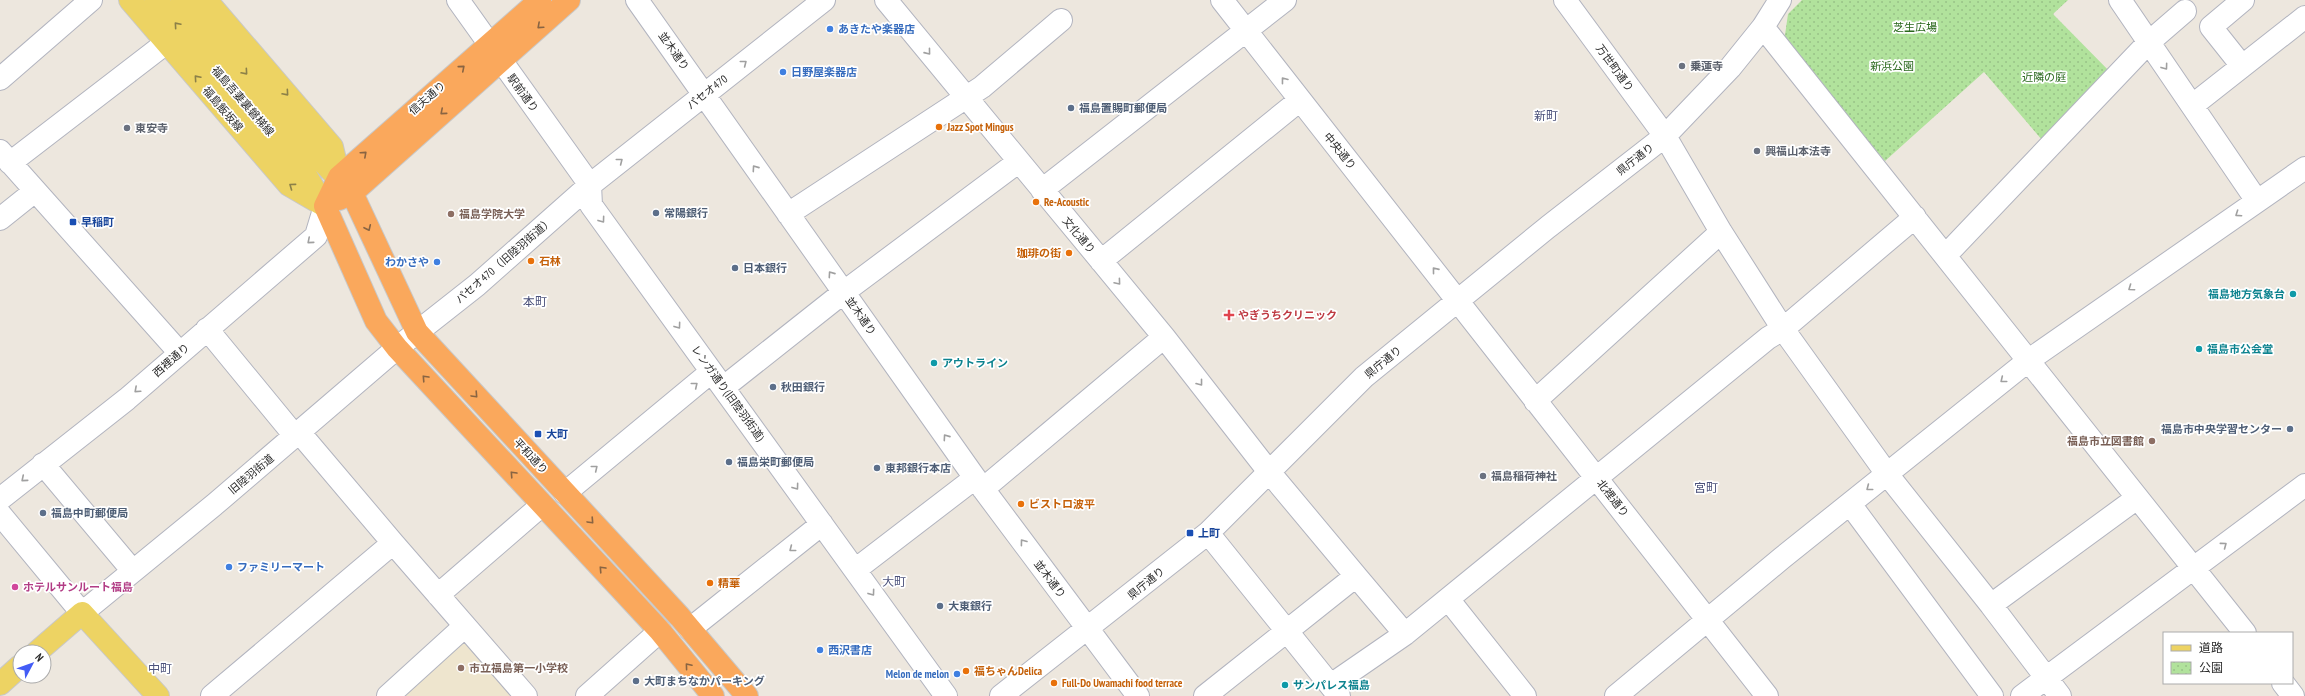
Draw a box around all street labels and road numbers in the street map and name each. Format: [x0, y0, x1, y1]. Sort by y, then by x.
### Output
street label: 並木通り [656, 29, 692, 73]
street label: 万世町通り [1593, 42, 1637, 94]
street label: 福島吾妻裏磐梯線 [209, 63, 277, 139]
street label: 駅前通り [504, 71, 542, 115]
street label: パセオ470 [684, 72, 730, 112]
street label: 信夫通り [406, 78, 448, 118]
street label: 福島飯坂線 [200, 84, 246, 134]
street label: 中央通り [1321, 129, 1359, 173]
street label: 県庁通り [1613, 140, 1657, 178]
street label: パセオ470（旧陸羽街道） [452, 214, 556, 306]
street label: 文化通り [1059, 214, 1099, 256]
street label: 並木通り [843, 294, 879, 338]
street label: 西裡通り [150, 340, 192, 380]
street label: レンガ通り(旧陸羽街道) [688, 342, 768, 444]
street label: 県庁通り [1361, 343, 1405, 381]
street label: 平和通り [511, 435, 551, 477]
street label: 旧陸羽街道 [225, 451, 277, 497]
street label: 北裡通り [1594, 476, 1632, 520]
street label: 並木通り [1031, 557, 1069, 601]
street label: 県庁通り [1124, 564, 1168, 602]

